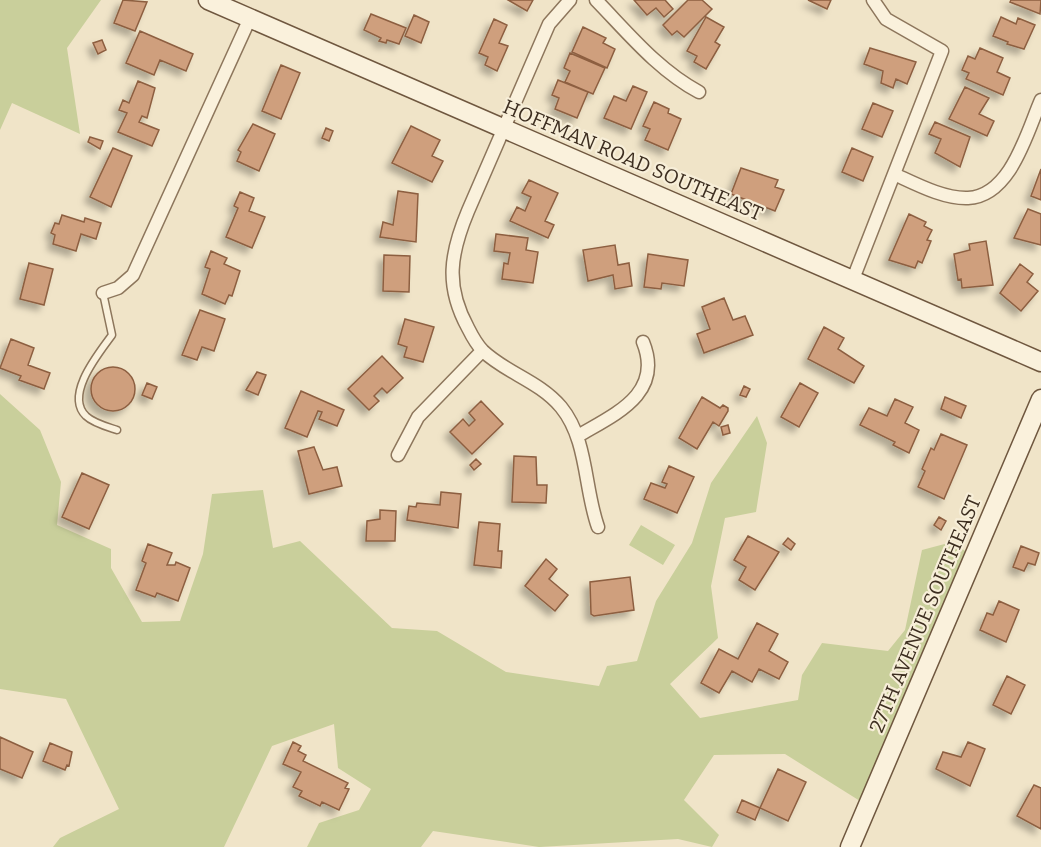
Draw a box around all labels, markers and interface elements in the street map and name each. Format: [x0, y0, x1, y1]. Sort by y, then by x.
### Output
street label: HOFFMAN ROAD SOUTHEAST [499, 94, 767, 226]
street label: 27TH AVENUE SOUTHEAST [864, 492, 986, 736]

